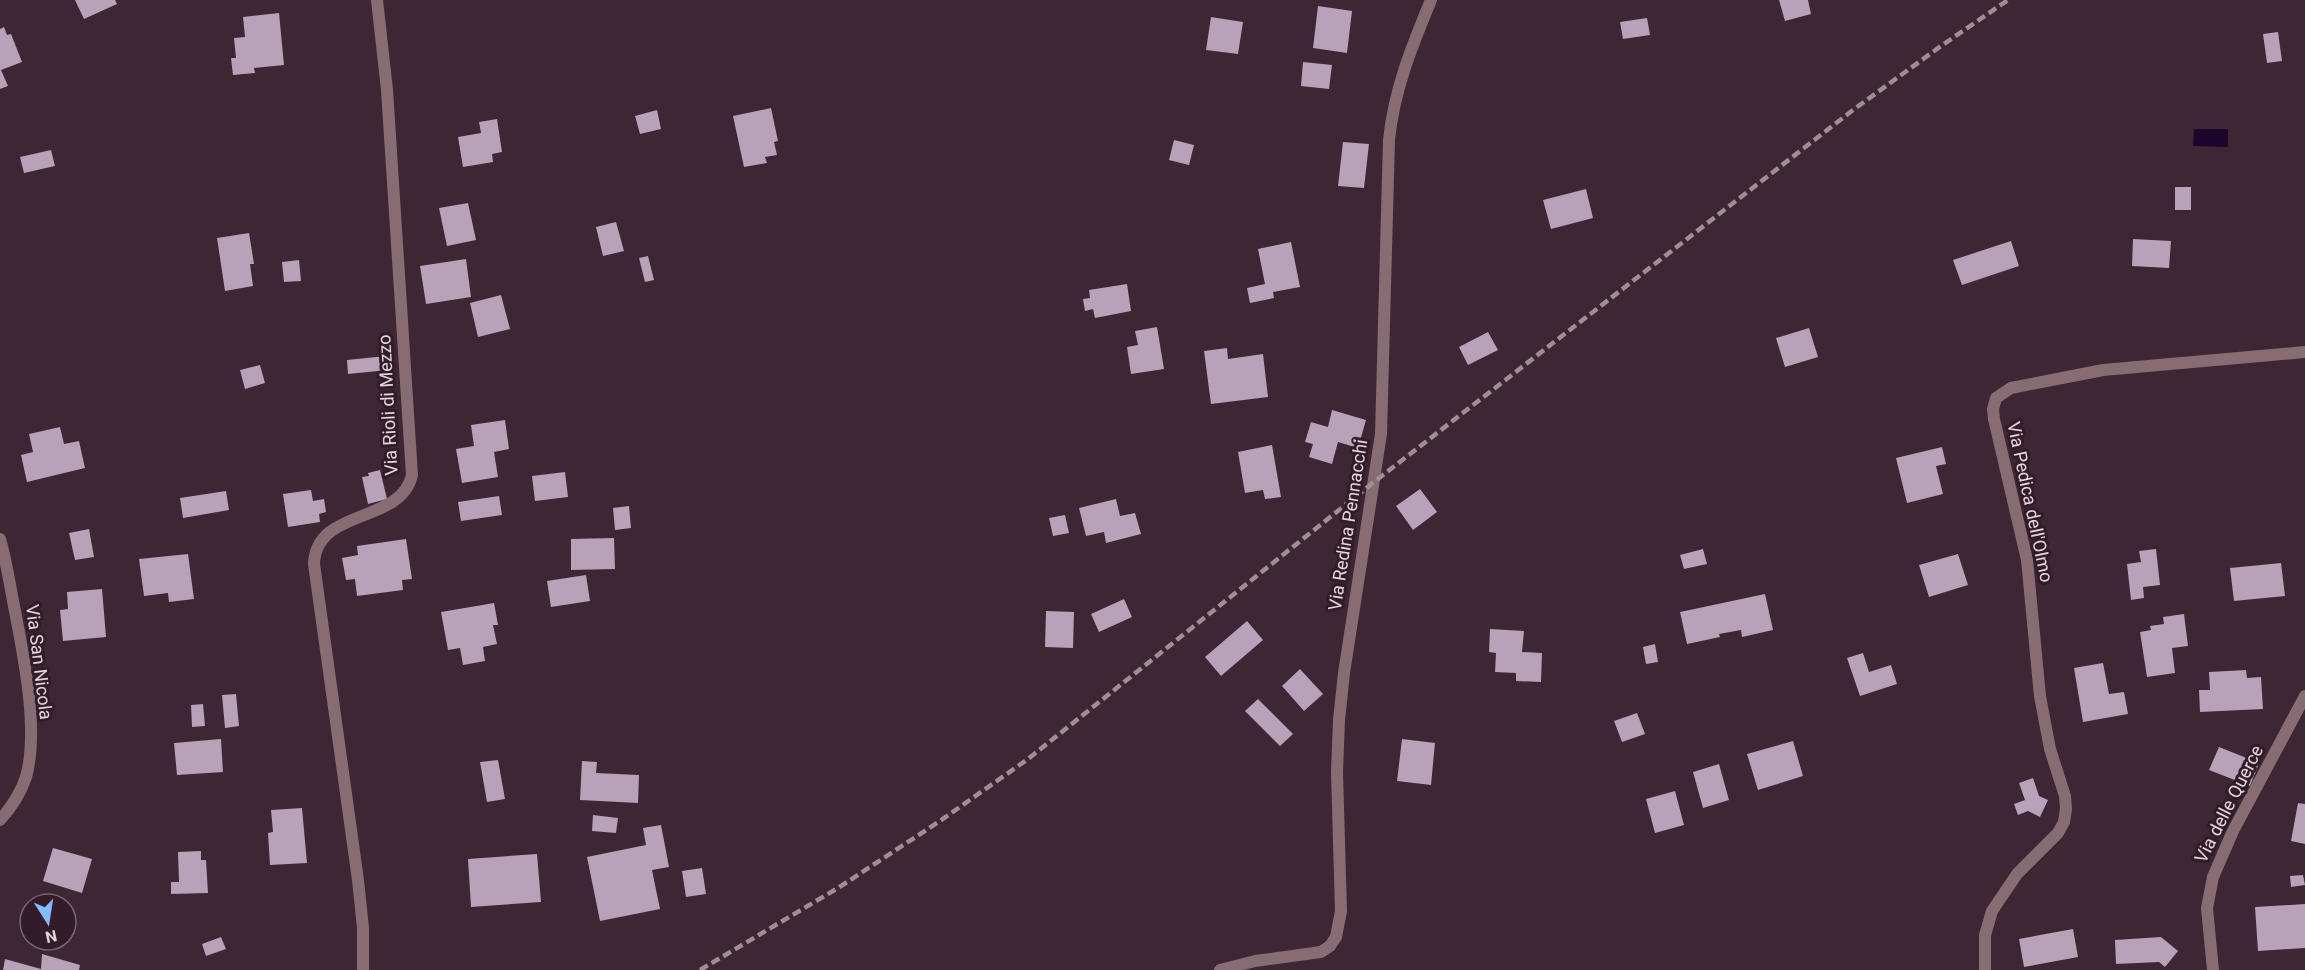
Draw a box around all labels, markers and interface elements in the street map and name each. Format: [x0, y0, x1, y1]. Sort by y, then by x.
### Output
street label: Via Rioli di Mezzo [373, 334, 402, 476]
street label: Via Pedica dell'Olmo [2003, 420, 2058, 584]
street label: Via Redina Pennacchi [1324, 438, 1371, 612]
street label: Via San Nicola [22, 603, 57, 721]
street label: Via delle Querce [2190, 741, 2267, 866]
north arrow [18, 892, 78, 952]
text: N [44, 926, 59, 947]

